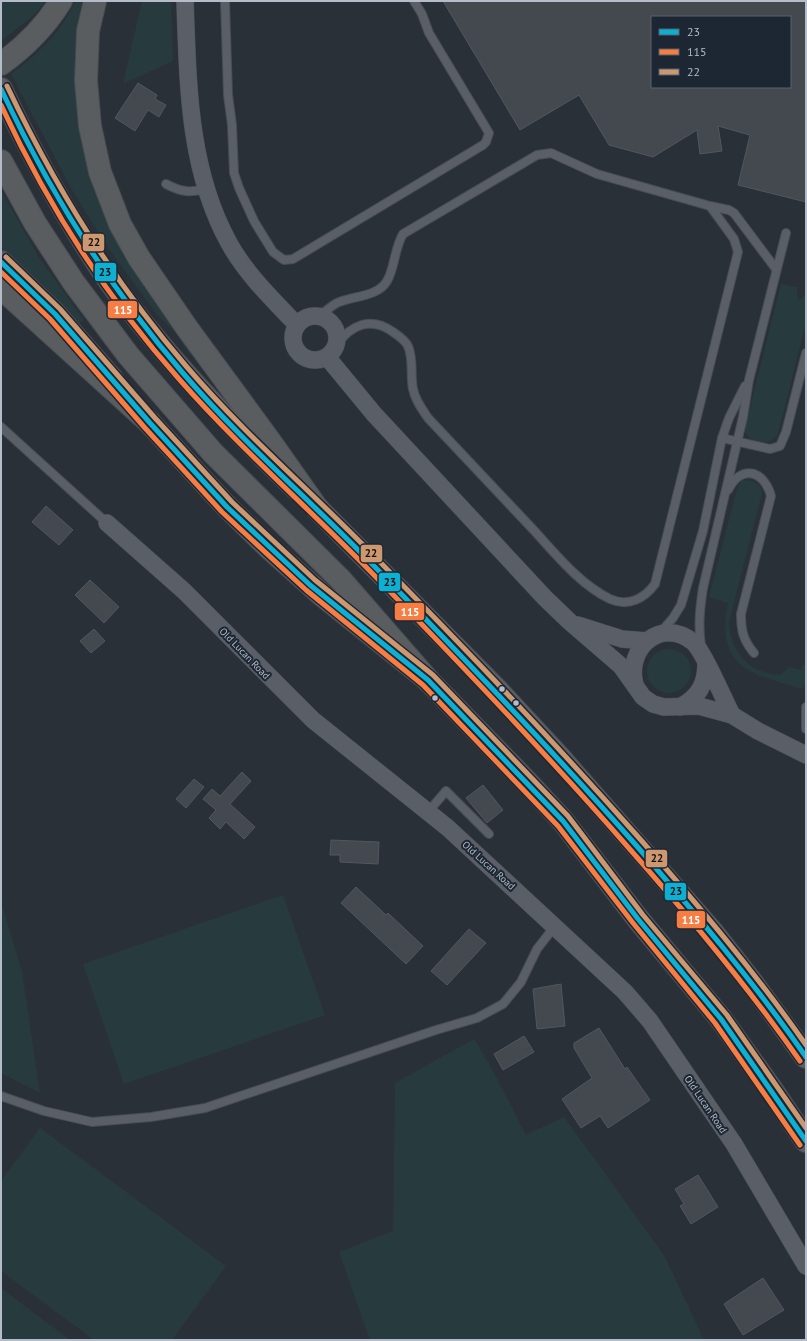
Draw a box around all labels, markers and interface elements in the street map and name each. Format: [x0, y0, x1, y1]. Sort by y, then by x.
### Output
legend [651, 16, 791, 88]
text: 23 [687, 24, 700, 39]
text: 115 [687, 44, 707, 59]
text: 22 [687, 64, 700, 79]
line badge: 22 [82, 233, 105, 252]
text: 22 [88, 235, 100, 249]
line badge: 23 [94, 262, 117, 282]
text: 23 [99, 265, 111, 279]
line badge: 115 [107, 300, 138, 319]
text: 115 [114, 303, 132, 317]
line badge: 22 [360, 544, 383, 563]
text: 22 [365, 546, 377, 560]
line badge: 23 [378, 572, 401, 592]
text: 23 [384, 575, 396, 589]
line badge: 115 [394, 602, 425, 621]
text: 115 [401, 605, 419, 619]
street label: Old Lucan Road [217, 625, 273, 682]
unlabelled marker [497, 684, 507, 694]
unlabelled marker [430, 693, 440, 703]
unlabelled marker [511, 698, 521, 708]
street label: Old Lucan Road [459, 838, 518, 893]
line badge: 22 [645, 849, 668, 868]
text: 22 [651, 851, 663, 865]
line badge: 23 [664, 882, 687, 901]
text: 23 [670, 884, 682, 898]
line badge: 115 [676, 910, 706, 929]
text: 115 [682, 913, 700, 927]
street label: Old Lucan Road [681, 1073, 730, 1136]

